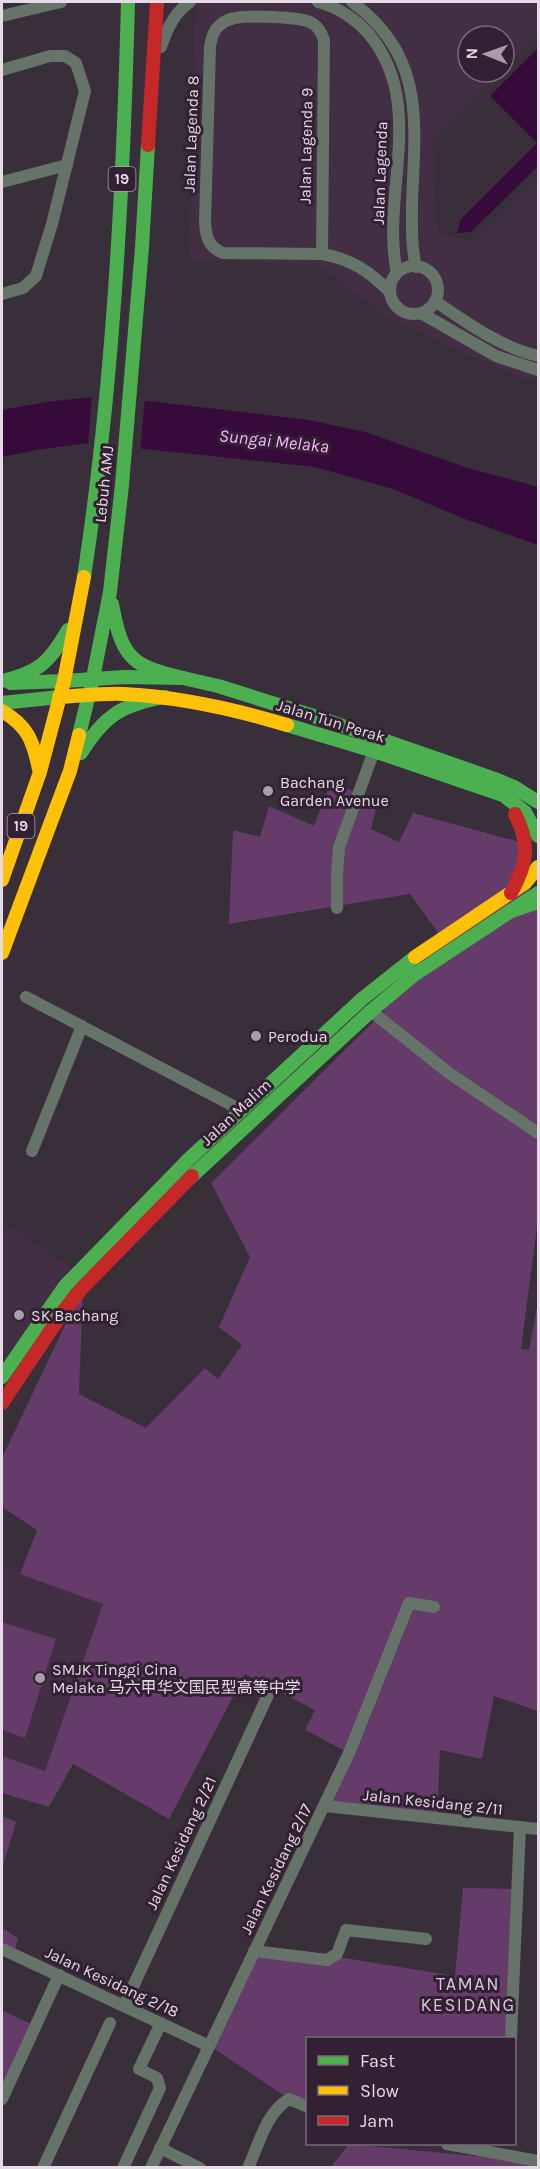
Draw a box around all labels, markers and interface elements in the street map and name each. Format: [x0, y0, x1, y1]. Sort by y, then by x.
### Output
north arrow [456, 24, 516, 84]
text: N [462, 48, 481, 60]
street label: Jalan Lagenda 8 [179, 75, 203, 193]
street label: Jalan Lagenda 9 [295, 88, 317, 204]
street label: Jalan Lagenda [369, 121, 391, 225]
road number: 19 [108, 167, 136, 191]
water label: Sungai Melaka [218, 424, 330, 458]
street label: Lebuh AMJ [90, 444, 118, 524]
street label: Jalan Tun Perak [274, 695, 388, 747]
place label: Bachang Garden Avenue [280, 773, 389, 810]
marker: Bachang Garden Avenue [261, 784, 275, 798]
road number: 19 [8, 814, 34, 838]
place label: Perodua [268, 1027, 328, 1046]
marker: Perodua [249, 1029, 263, 1043]
street label: Jalan Malim [197, 1075, 275, 1149]
place label: SK Bachang [31, 1306, 118, 1325]
marker: SK Bachang [12, 1308, 26, 1322]
place label: SMJK Tinggi Cina Melaka 马六甲华文国民型高等中学 [52, 1660, 301, 1697]
marker: SMJK Tinggi Cina Melaka 马六甲华文国民型高等中学 [33, 1671, 47, 1685]
street label: Jalan Kesidang 2/21 [142, 1773, 220, 1913]
street label: Jalan Kesidang 2/11 [362, 1785, 504, 1819]
street label: Jalan Kesidang 2/17 [236, 1800, 316, 1937]
street label: Jalan Kesidang 2/18 [42, 1943, 182, 2021]
district label: TAMAN KESIDANG [420, 1973, 516, 2016]
legend [306, 2037, 516, 2145]
text: Fast [360, 2050, 395, 2072]
text: Slow [360, 2080, 399, 2102]
text: Jam [360, 2110, 394, 2132]

